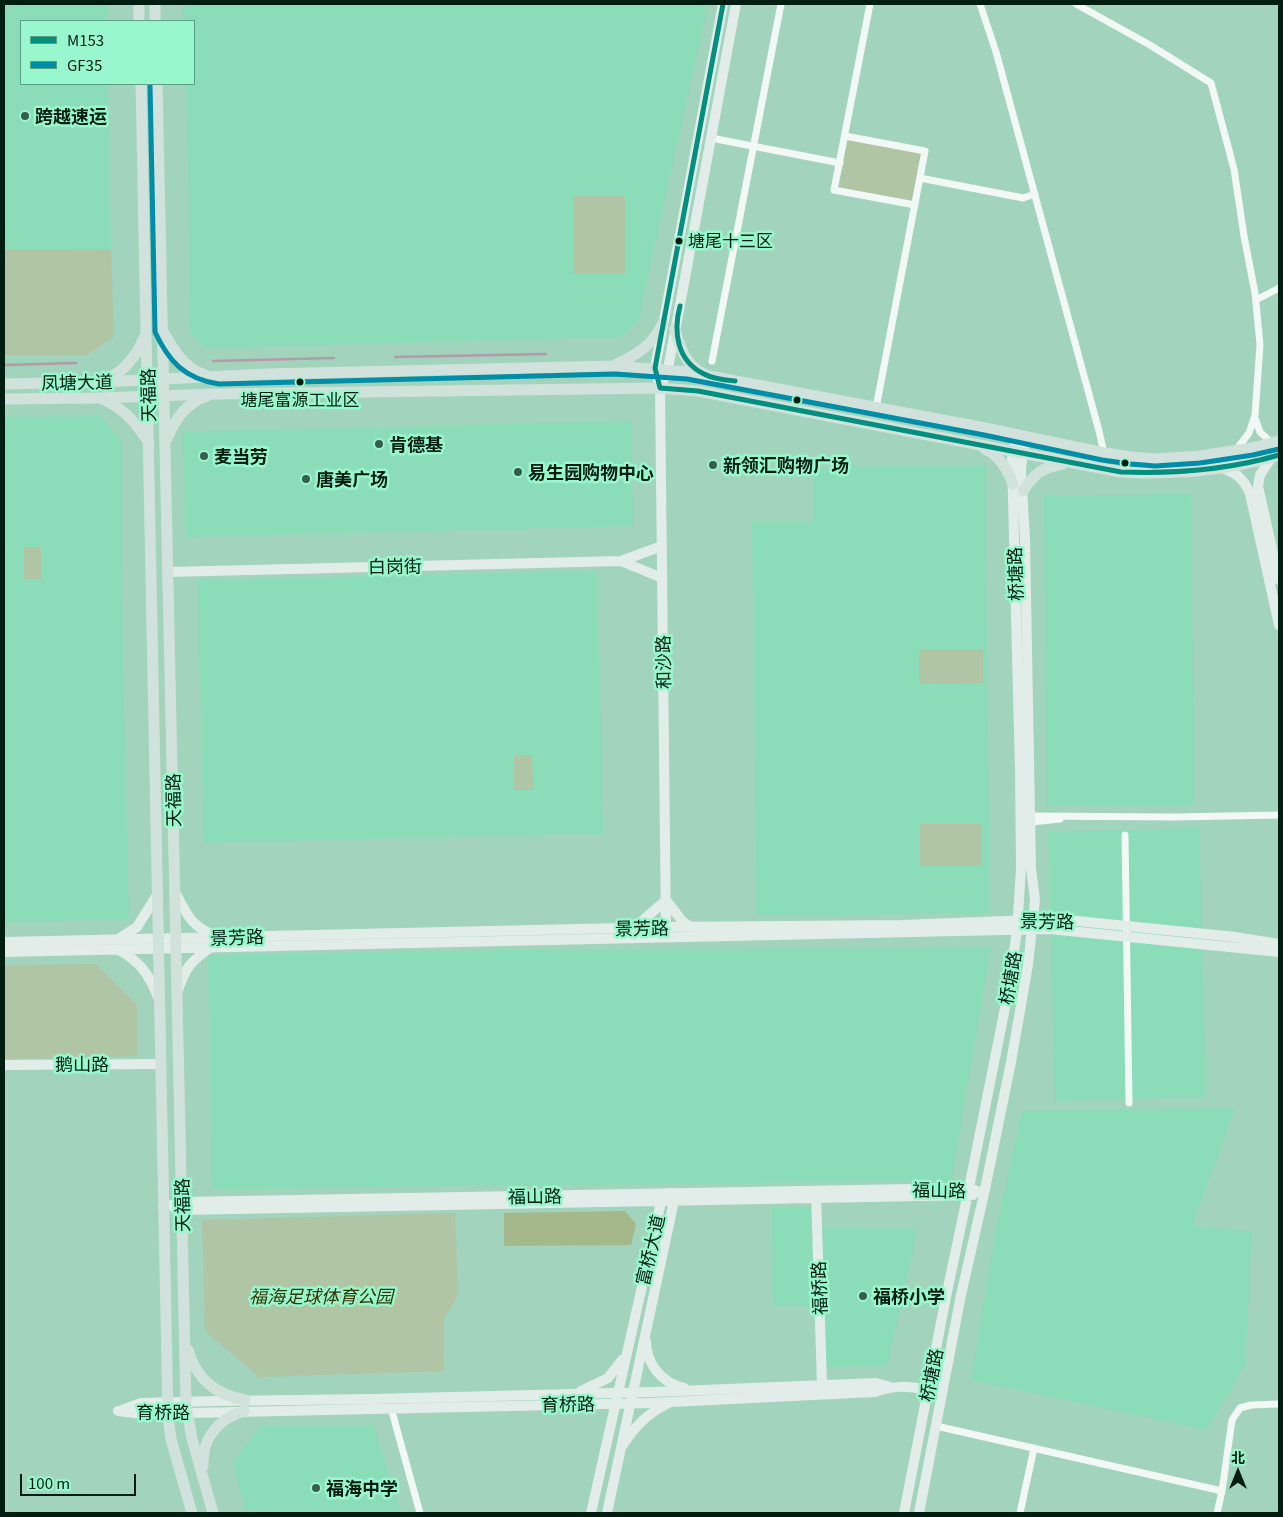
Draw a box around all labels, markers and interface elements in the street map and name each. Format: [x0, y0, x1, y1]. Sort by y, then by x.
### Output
legend [20, 20, 195, 85]
text: M153 [67, 29, 104, 50]
text: GF35 [67, 54, 102, 75]
place label: 跨越速运 [35, 105, 107, 127]
marker: 跨越速运 [19, 110, 31, 122]
place label: 塘尾十三区 [688, 231, 773, 251]
marker: 塘尾十三区 [674, 236, 684, 246]
street label: 天福路 [137, 368, 159, 422]
street label: 凤塘大道 [41, 371, 113, 393]
marker: 塘尾富源工业区 [295, 377, 305, 387]
place label: 塘尾富源工业区 [241, 390, 359, 410]
unlabelled marker [792, 395, 802, 405]
place label: 肯德基 [389, 433, 443, 455]
marker: 肯德基 [373, 438, 385, 450]
place label: 麦当劳 [214, 445, 268, 467]
marker: 麦当劳 [198, 450, 210, 462]
place label: 新领汇购物广场 [723, 454, 849, 476]
unlabelled marker [1120, 458, 1130, 468]
marker: 新领汇购物广场 [707, 459, 719, 471]
place label: 易生园购物中心 [528, 461, 654, 483]
marker: 易生园购物中心 [512, 466, 524, 478]
place label: 唐美广场 [316, 468, 388, 490]
marker: 唐美广场 [300, 473, 312, 485]
street label: 桥塘路 [1003, 547, 1027, 601]
street label: 白岗街 [368, 555, 422, 577]
street label: 和沙路 [652, 635, 674, 689]
street label: 天福路 [162, 773, 184, 827]
street label: 景芳路 [1020, 910, 1074, 932]
street label: 景芳路 [615, 917, 669, 939]
street label: 景芳路 [210, 925, 264, 949]
street label: 桥塘路 [995, 950, 1025, 1006]
street label: 鹅山路 [55, 1053, 109, 1075]
street label: 天福路 [171, 1178, 193, 1232]
street label: 福山路 [912, 1179, 966, 1201]
street label: 福山路 [508, 1185, 562, 1207]
street label: 富桥大道 [631, 1212, 669, 1288]
street label: 福桥路 [807, 1261, 831, 1315]
park label: 福海足球体育公园 [249, 1285, 393, 1307]
place label: 福桥小学 [873, 1285, 945, 1307]
marker: 福桥小学 [857, 1290, 869, 1302]
street label: 桥塘路 [915, 1346, 947, 1404]
street label: 育桥路 [541, 1393, 595, 1415]
street label: 育桥路 [136, 1401, 190, 1423]
north arrow [1213, 1447, 1263, 1497]
text: 北 [1231, 1447, 1245, 1467]
scale bar [22, 1464, 139, 1496]
text: 100 m [28, 1472, 70, 1493]
place label: 福海中学 [326, 1477, 398, 1499]
marker: 福海中学 [310, 1482, 322, 1494]

